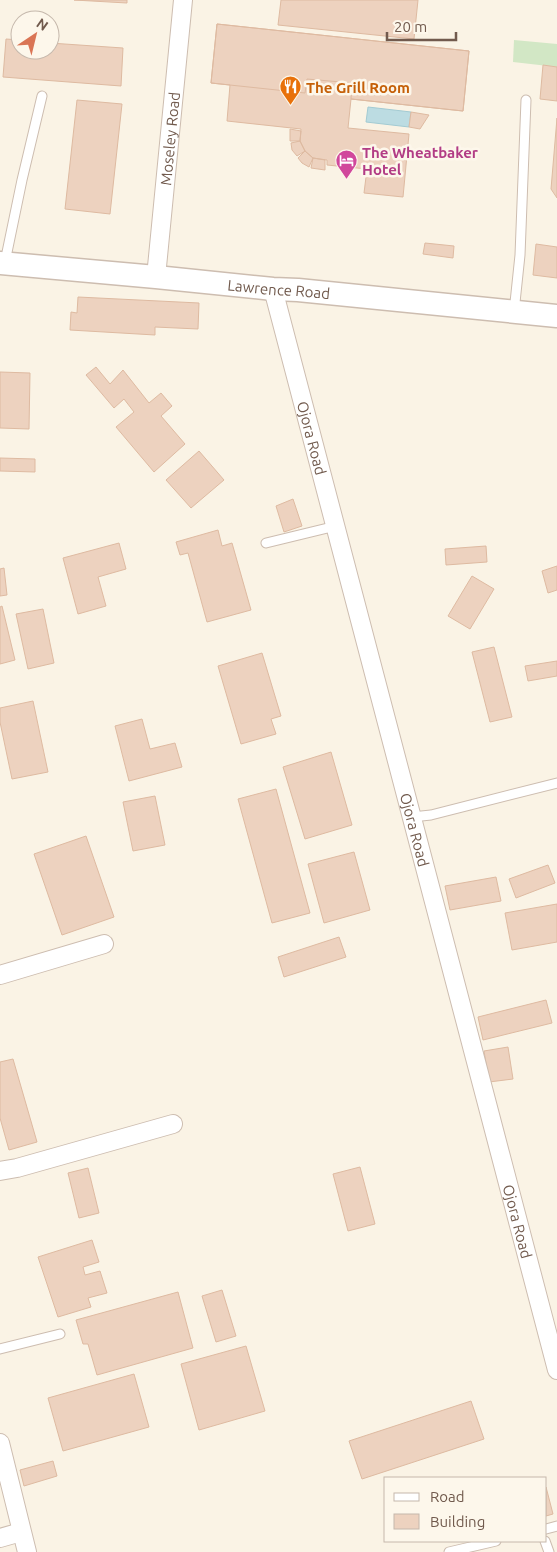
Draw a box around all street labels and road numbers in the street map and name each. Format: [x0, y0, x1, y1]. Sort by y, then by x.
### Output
street label: Moseley Road [156, 91, 183, 186]
street label: Lawrence Road [227, 276, 331, 302]
street label: Ojora Road [294, 399, 330, 477]
street label: Ojora Road [397, 791, 433, 868]
street label: Ojora Road [500, 1183, 536, 1260]

